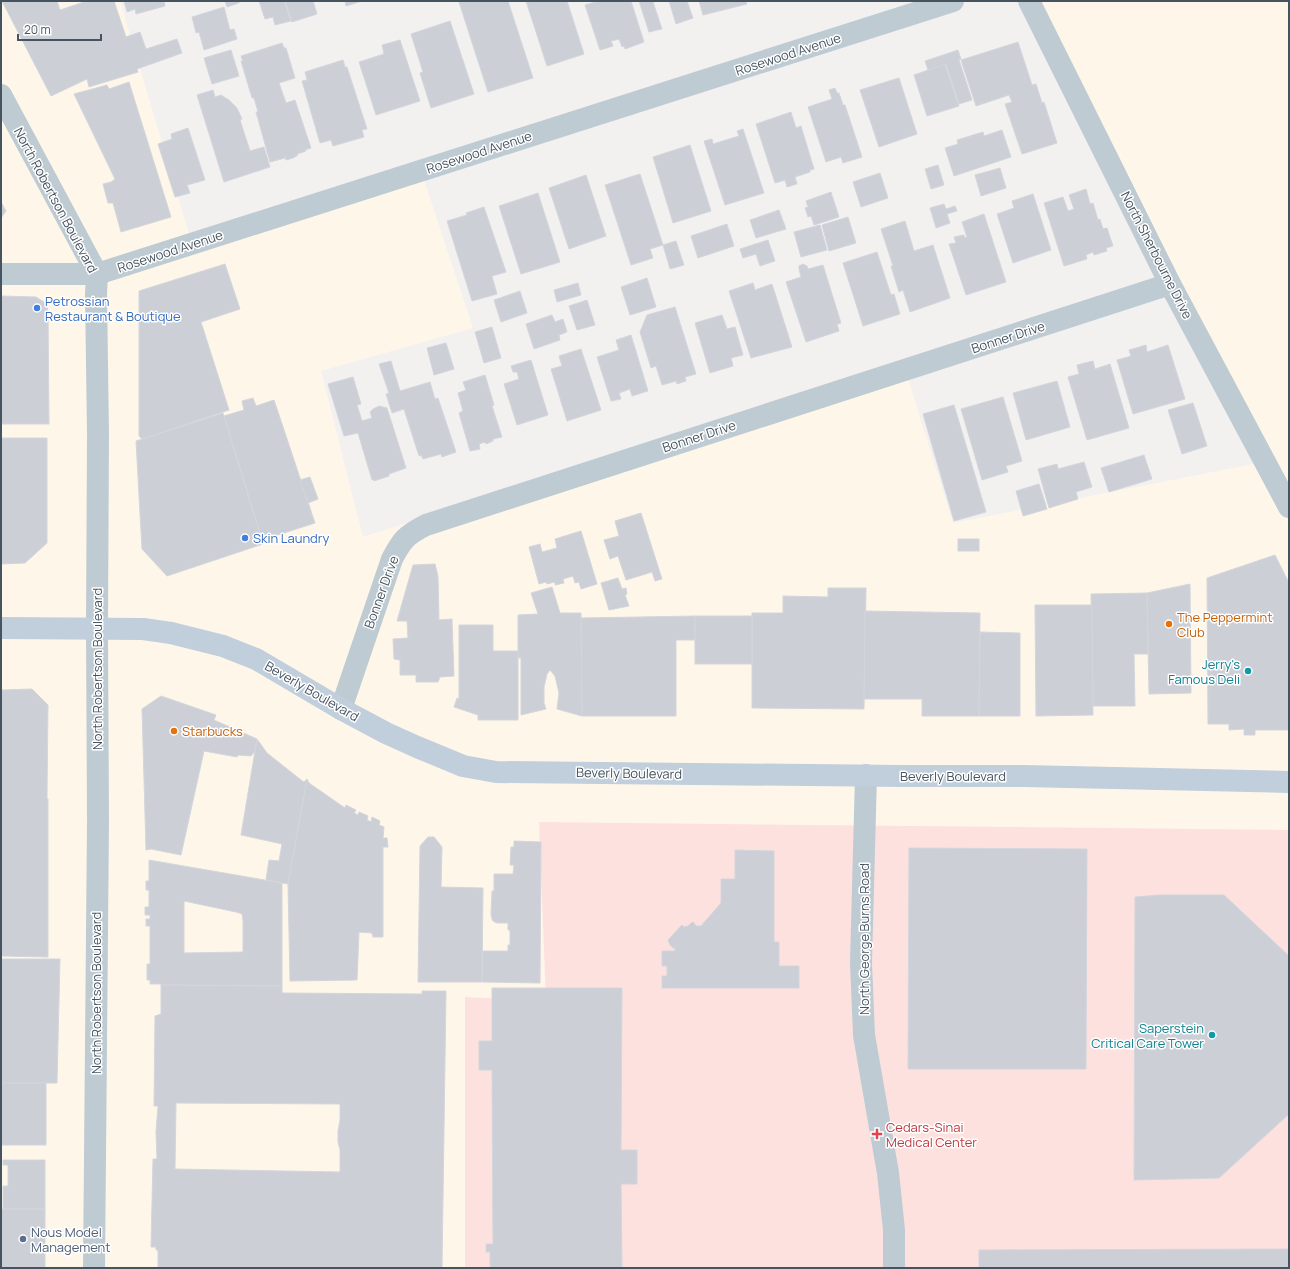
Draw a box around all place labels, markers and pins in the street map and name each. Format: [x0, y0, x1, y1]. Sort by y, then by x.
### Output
place label: Petrossian Restaurant & Boutique [45, 292, 181, 325]
marker: Petrossian Restaurant & Boutique [32, 303, 42, 313]
place label: Skin Laundry [253, 529, 329, 547]
marker: Skin Laundry [240, 533, 250, 543]
place label: The Peppermint Club [1177, 608, 1273, 641]
marker: The Peppermint Club [1164, 619, 1174, 629]
place label: Jerry's Famous Deli [1168, 655, 1240, 688]
marker: Jerry's Famous Deli [1243, 666, 1253, 676]
place label: Starbucks [182, 722, 243, 740]
marker: Starbucks [169, 726, 179, 736]
place label: Saperstein Critical Care Tower [1091, 1019, 1204, 1052]
marker: Saperstein Critical Care Tower [1207, 1030, 1217, 1040]
place label: Cedars-Sinai Medical Center [886, 1118, 977, 1151]
marker: Cedars-Sinai Medical Center [871, 1128, 883, 1140]
place label: Nous Model Management [31, 1223, 111, 1256]
marker: Nous Model Management [18, 1234, 28, 1244]

